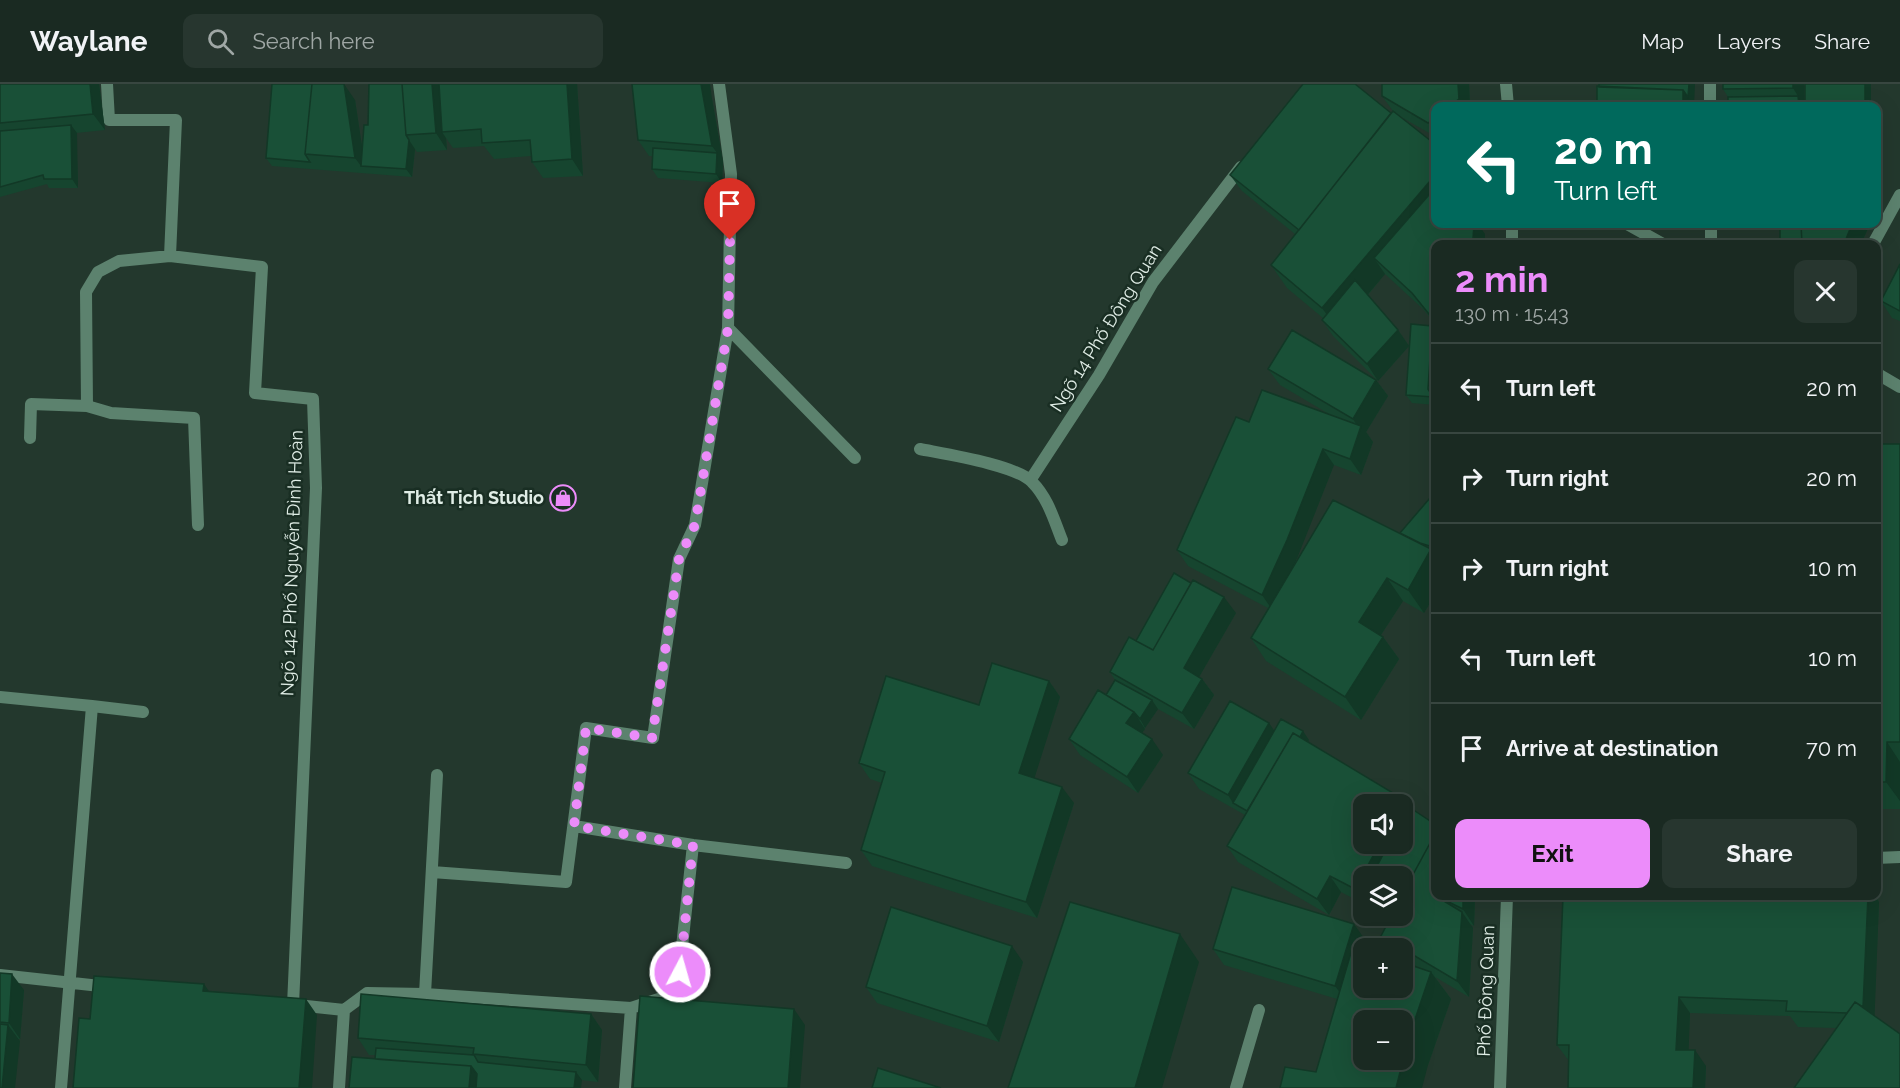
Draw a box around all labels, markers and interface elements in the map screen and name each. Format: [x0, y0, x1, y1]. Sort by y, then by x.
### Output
search box [183, 14, 603, 68]
text: Waylane [30, 25, 147, 58]
icon: search [204, 25, 237, 58]
text: Search here [252, 28, 375, 54]
text: Map [1641, 29, 1684, 54]
text: Layers [1717, 29, 1781, 54]
text: Share [1814, 29, 1870, 54]
text: 20 m [1554, 125, 1653, 174]
icon: left [1455, 126, 1533, 204]
text: Turn left [1554, 175, 1657, 206]
pin [704, 178, 755, 240]
icon: arrive [713, 187, 746, 220]
street label: Ngõ 14 Phố Đông Quan [1045, 240, 1166, 415]
text: 2 min [1455, 258, 1548, 300]
button: close [1794, 260, 1857, 323]
text: 130 m · 15:43 [1455, 302, 1569, 326]
icon: left [1455, 372, 1488, 405]
text: Turn left [1506, 375, 1596, 401]
text: 20 m [1806, 375, 1857, 401]
street label: Ngõ 142 Phố Nguyễn Đình Hoàn [276, 430, 307, 696]
icon: right [1455, 462, 1488, 495]
text: Turn right [1506, 465, 1609, 491]
text: 20 m [1806, 465, 1857, 491]
shop icon: Thất Tịch Studio [548, 483, 578, 513]
place label: Thất Tịch Studio [404, 487, 544, 508]
icon: right [1455, 552, 1488, 585]
text: Turn right [1506, 555, 1609, 581]
text: 10 m [1808, 555, 1857, 581]
icon: left [1455, 642, 1488, 675]
text: Turn left [1506, 645, 1596, 671]
text: 10 m [1808, 645, 1857, 671]
icon: arrive [1455, 732, 1488, 765]
text: Arrive at destination [1506, 735, 1719, 761]
text: 70 m [1806, 735, 1857, 761]
map controls [1353, 794, 1413, 1070]
button: sound [1353, 794, 1413, 854]
button: Exit [1455, 819, 1650, 888]
button: Share [1662, 819, 1857, 888]
button: layers [1353, 866, 1413, 926]
street label: Phố Đông Quan [1473, 925, 1498, 1057]
button: + [1353, 938, 1413, 998]
position arrow [648, 940, 712, 1004]
button: − [1353, 1010, 1413, 1070]

